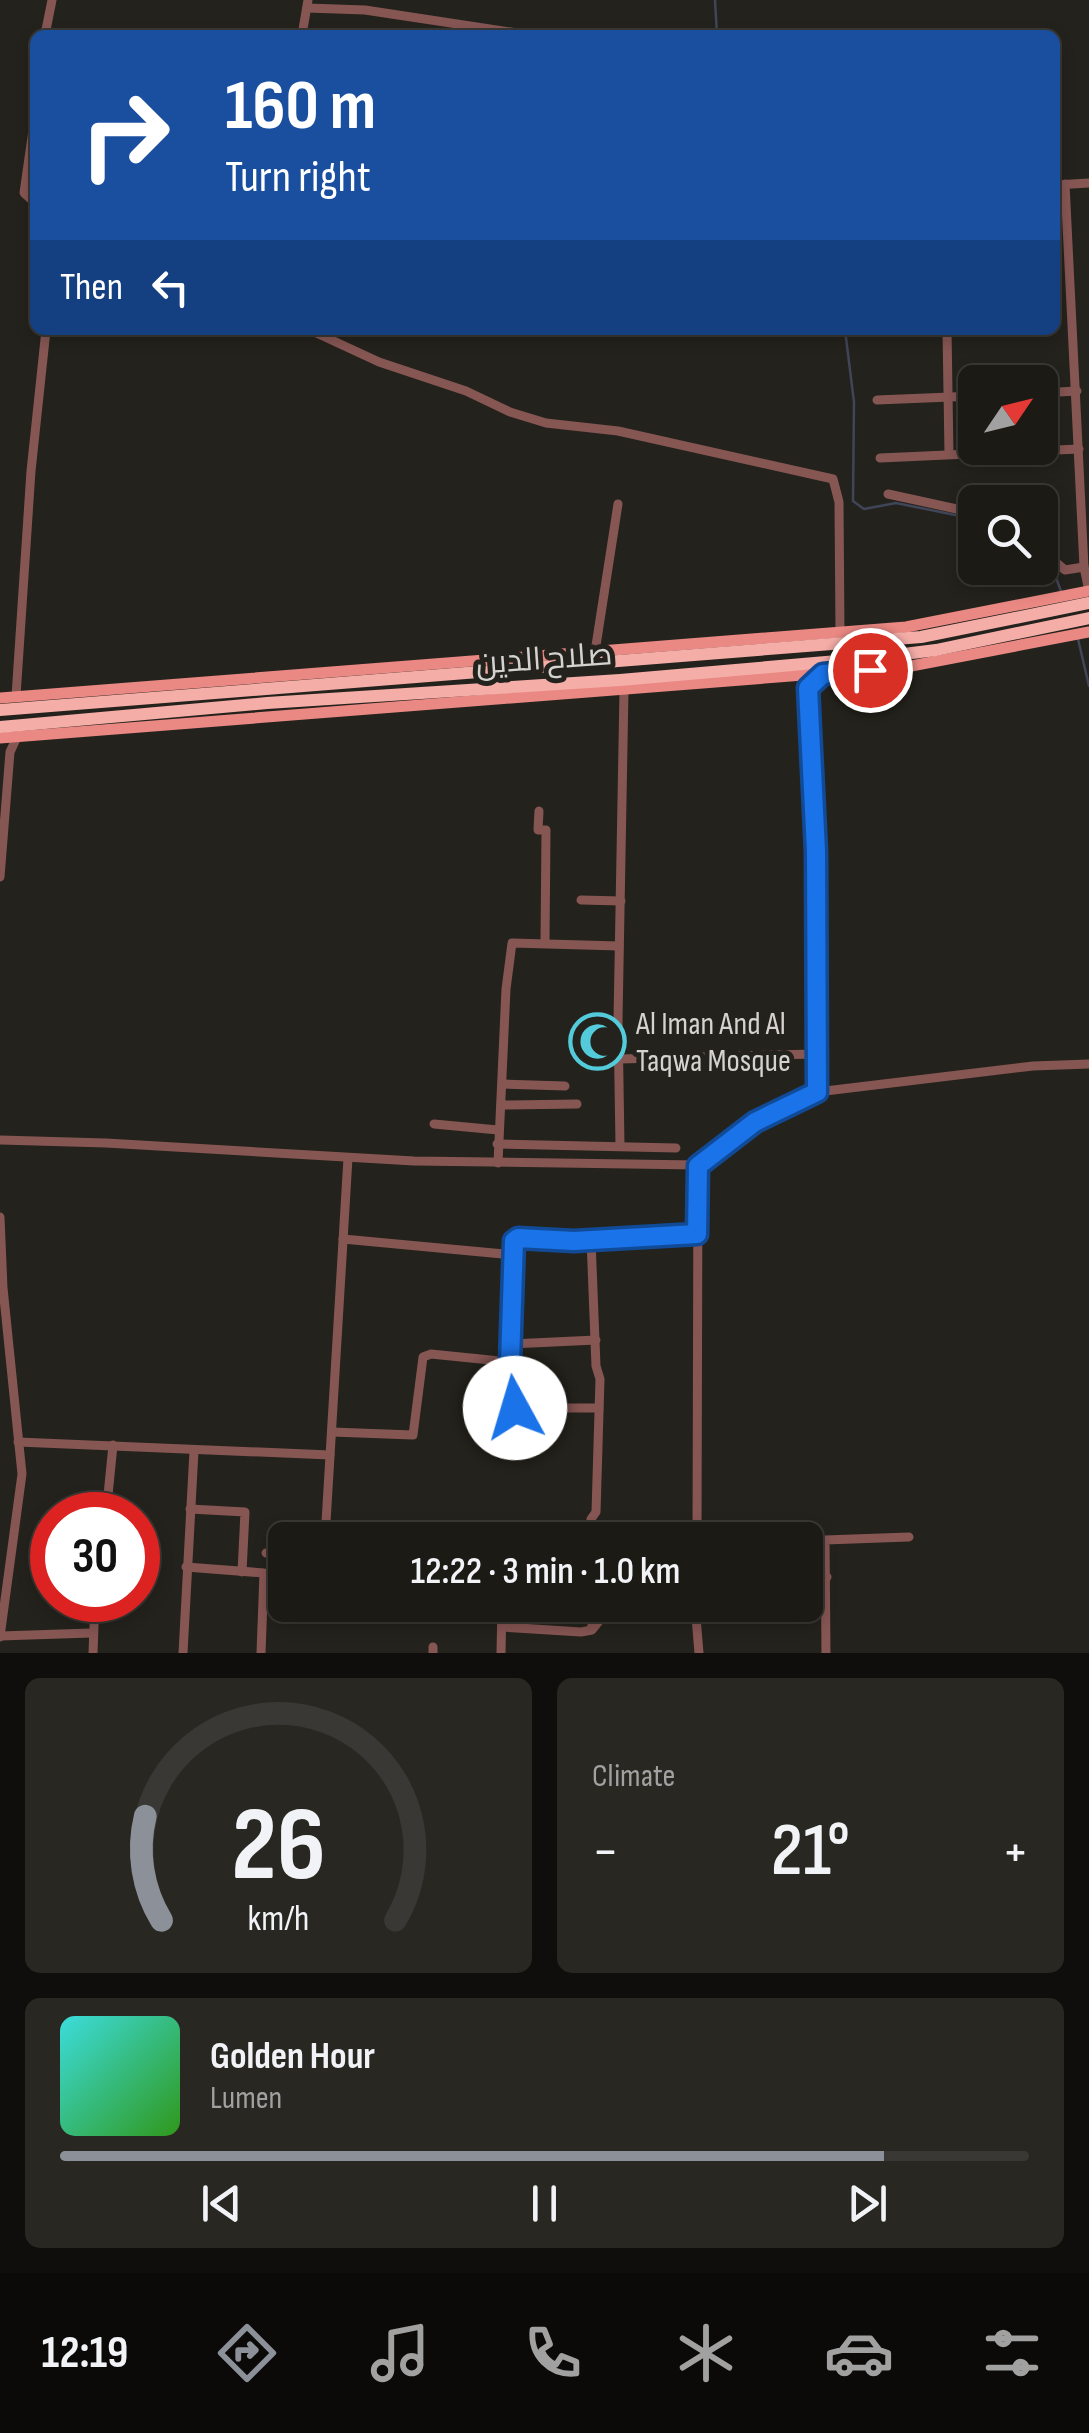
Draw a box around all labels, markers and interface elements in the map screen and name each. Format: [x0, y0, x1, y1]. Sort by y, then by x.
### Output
text: 160 m [225, 65, 376, 149]
icon: right [60, 70, 190, 200]
text: Turn right [225, 150, 371, 205]
icon: left [143, 260, 198, 315]
text: Then [60, 265, 123, 310]
north arrow [958, 365, 1058, 465]
map controls [958, 365, 1058, 585]
button: search [958, 485, 1058, 585]
pin [828, 628, 913, 713]
street label: صلاح الدين [475, 635, 614, 685]
icon: arrive [843, 643, 898, 698]
place label: Al Iman And Al Taqwa Mosque [635, 1005, 791, 1081]
mosque icon: Al Iman And Al Taqwa Mosque [567, 1011, 627, 1071]
position arrow [463, 1356, 567, 1460]
speed limit sign: 30 [30, 1492, 160, 1622]
text: 12:22 · 3 min · 1.0 km [411, 1549, 680, 1594]
text: Climate [592, 1757, 675, 1796]
text: 26 [231, 1784, 326, 1909]
text: 21° [771, 1806, 850, 1897]
text: − [592, 1819, 619, 1886]
text: + [1002, 1819, 1029, 1886]
text: km/h [248, 1898, 309, 1941]
text: Golden Hour [210, 2034, 375, 2079]
text: Lumen [210, 2079, 282, 2118]
icon: previous [194, 2176, 249, 2231]
icon: pause [517, 2176, 572, 2231]
icon: next [840, 2176, 895, 2231]
icon: directions [212, 2318, 282, 2388]
icon: music [365, 2318, 435, 2388]
icon: phone [518, 2318, 588, 2388]
icon: climate [671, 2318, 741, 2388]
icon: car [824, 2318, 894, 2388]
icon: filters [977, 2318, 1047, 2388]
text: 12:19 [42, 2326, 128, 2381]

